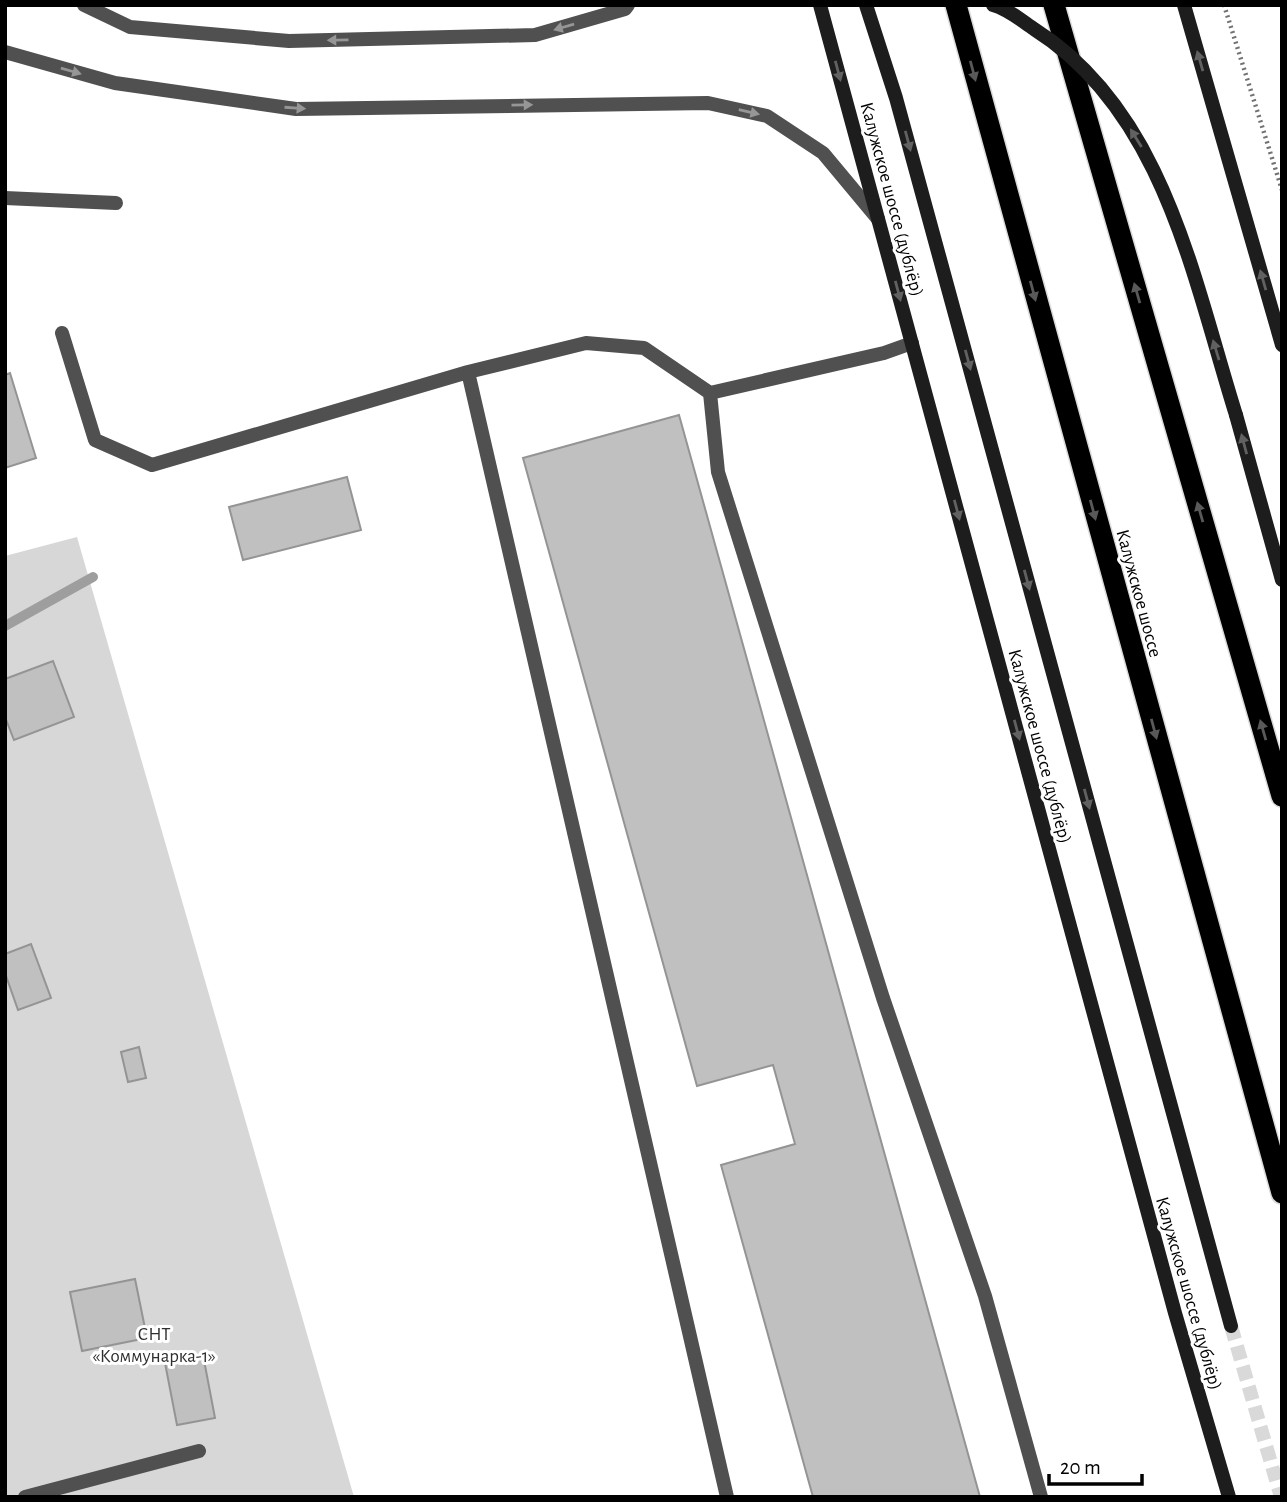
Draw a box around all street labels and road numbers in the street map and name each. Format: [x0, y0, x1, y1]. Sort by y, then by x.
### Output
street label: Калужское шоссе (дублёр) [856, 100, 927, 299]
street label: Калужское шоссе [1112, 527, 1165, 660]
street label: Калужское шоссе (дублёр) [1004, 647, 1075, 846]
street label: Калужское шоссе (дублёр) [1152, 1195, 1225, 1392]

